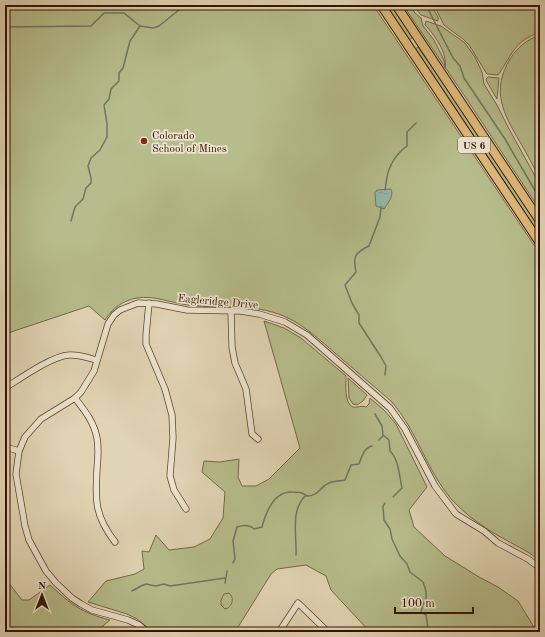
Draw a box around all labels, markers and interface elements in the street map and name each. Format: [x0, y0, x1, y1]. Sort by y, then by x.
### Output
place label: Colorado School of Mines [152, 131, 227, 155]
marker: Colorado School of Mines [139, 136, 149, 146]
road number: US 6 [458, 137, 490, 153]
street label: Eagleridge Drive [177, 293, 259, 311]
north arrow [22, 575, 62, 615]
text: N [38, 581, 47, 592]
scale bar [395, 589, 473, 615]
text: 100 m [401, 598, 435, 610]

